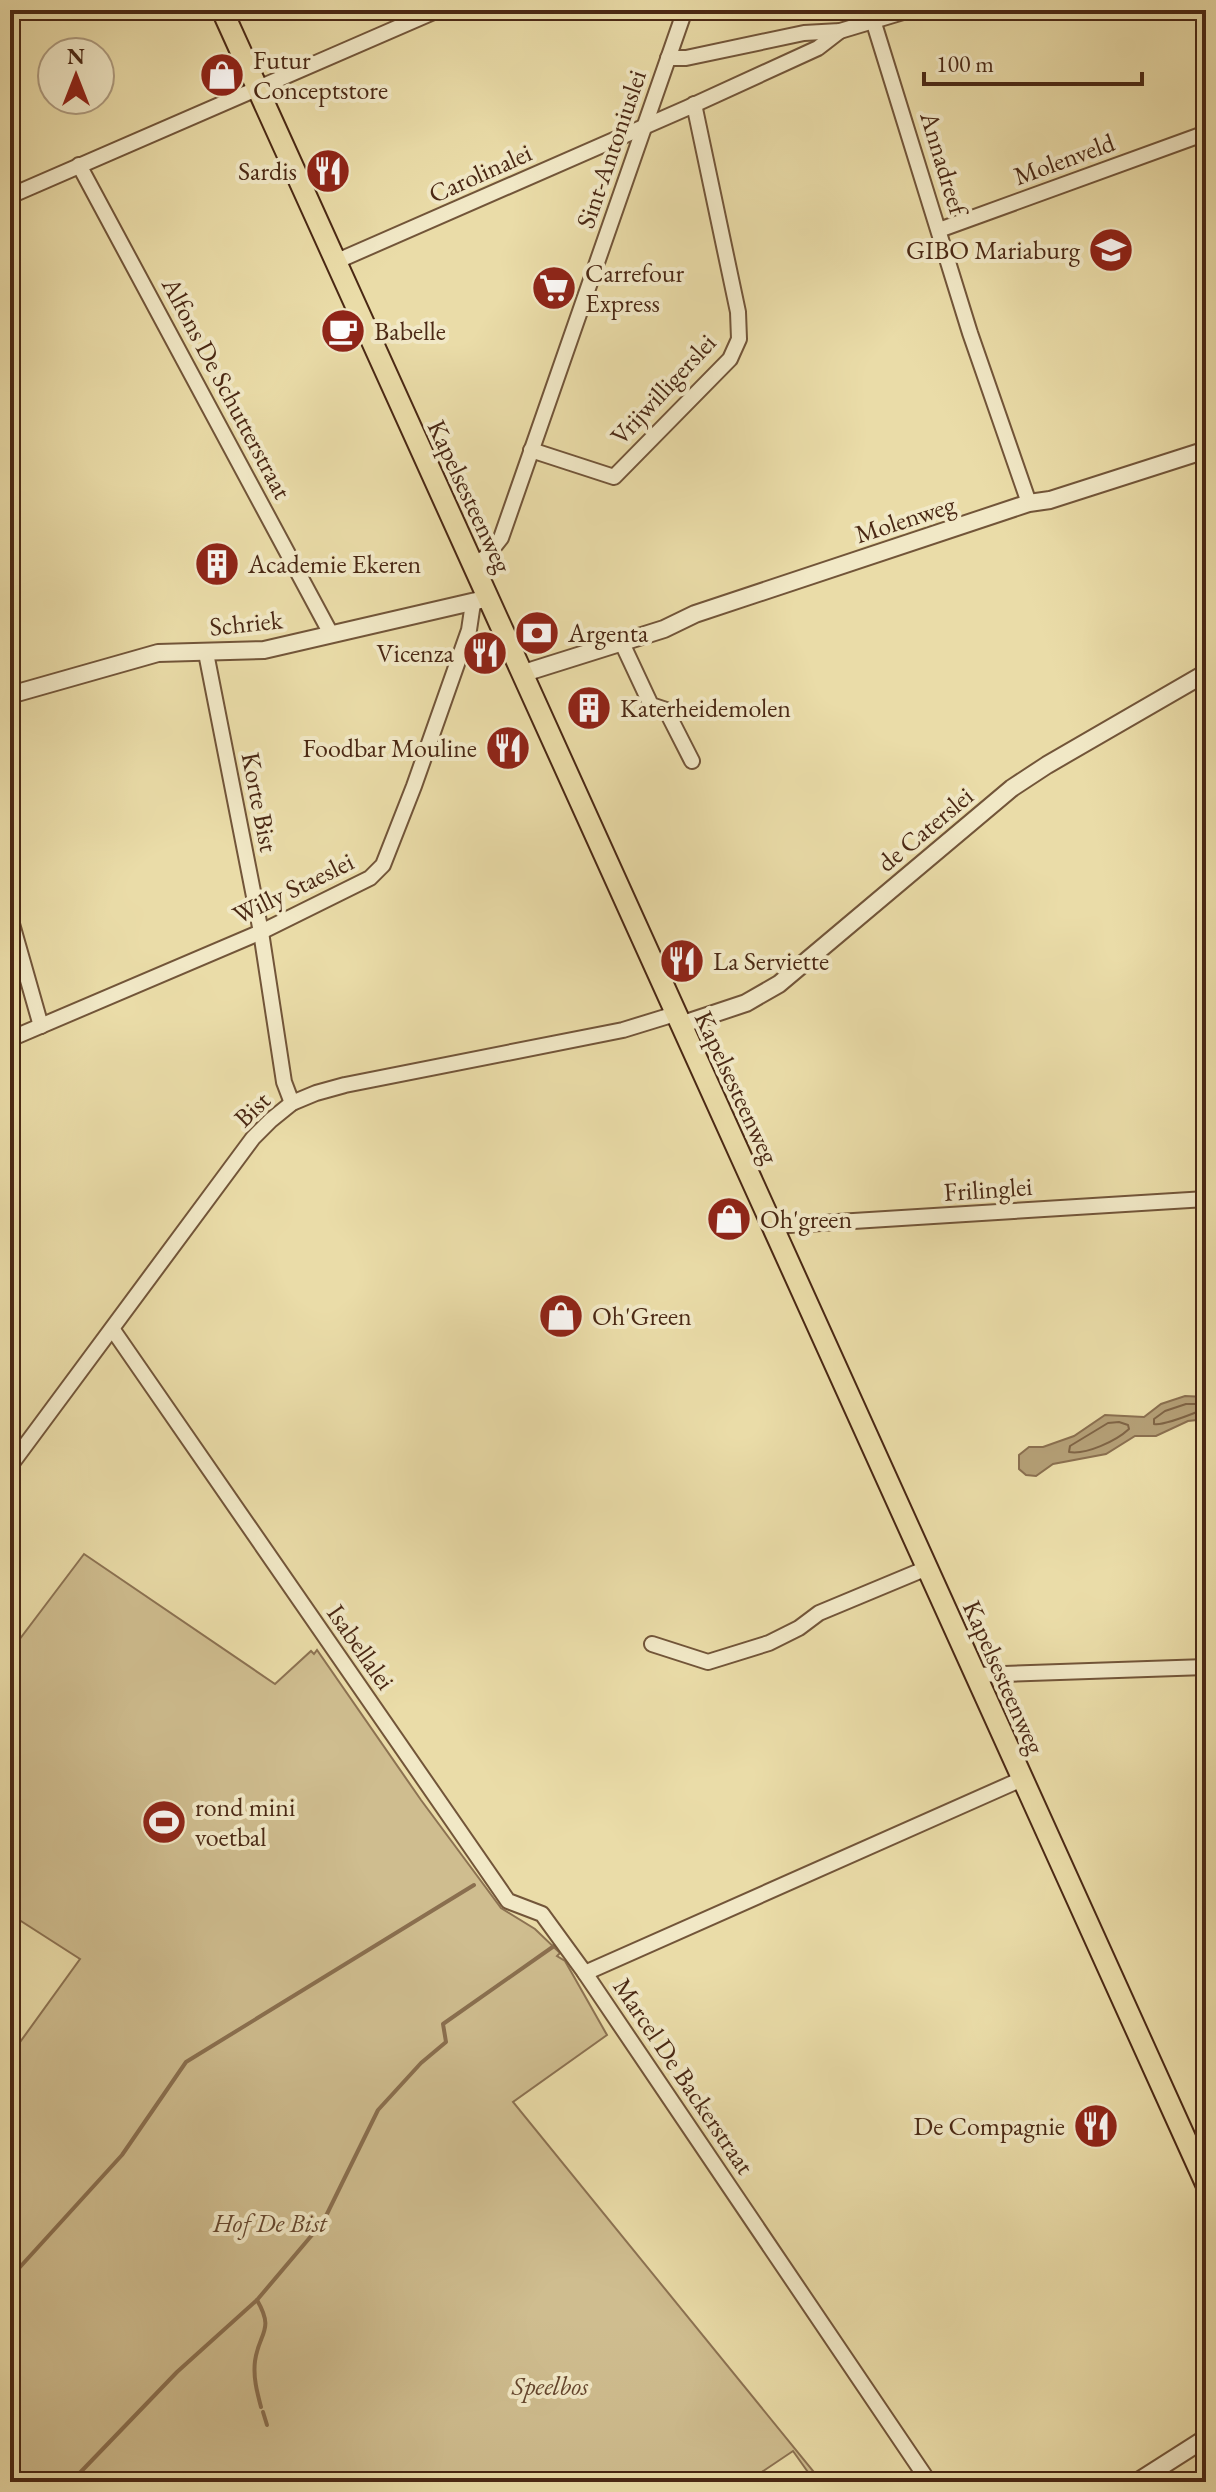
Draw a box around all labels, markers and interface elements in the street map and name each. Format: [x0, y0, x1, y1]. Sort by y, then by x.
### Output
north arrow [36, 36, 116, 116]
scale bar [924, 36, 1142, 86]
text: N [67, 42, 85, 71]
place label: Futur Conceptstore [253, 43, 388, 107]
text: 100 m [936, 48, 994, 79]
shop icon: Futur Conceptstore [198, 51, 246, 99]
street label: Sint-Antoniuslei [568, 65, 654, 233]
street label: Annadreef [912, 106, 977, 221]
street label: Molenveld [1009, 125, 1120, 193]
street label: Carolinalei [423, 135, 537, 211]
restaurant icon: Sardis [304, 147, 352, 195]
place label: Sardis [238, 154, 297, 188]
school or university icon: GIBO Mariaburg [1087, 226, 1135, 274]
place label: GIBO Mariaburg [906, 233, 1081, 267]
place label: Carrefour Express [585, 256, 685, 320]
supermarket icon: Carrefour Express [530, 264, 578, 312]
street label: Alfons De Schutterstraat [154, 270, 300, 505]
cafe icon: Babelle [319, 307, 367, 355]
place label: Babelle [374, 314, 446, 348]
street label: Vrijwilligerslei [603, 326, 723, 452]
street label: Kapelsesteenweg [420, 414, 521, 578]
street label: Molenweg [851, 487, 960, 551]
building icon: Academie Ekeren [193, 540, 241, 588]
place label: Academie Ekeren [247, 547, 422, 581]
street label: Schriek [208, 602, 285, 644]
bank icon: Argenta [513, 609, 561, 657]
place label: Argenta [567, 616, 649, 650]
restaurant icon: Vicenza [461, 629, 509, 677]
place label: Vicenza [377, 636, 455, 670]
building icon: Katerheidemolen [565, 684, 613, 732]
place label: Katerheidemolen [620, 691, 791, 725]
restaurant icon: Foodbar Mouline [484, 724, 532, 772]
place label: Foodbar Mouline [302, 731, 477, 765]
street label: Korte Bist [234, 749, 286, 855]
street label: de Caterslei [870, 779, 980, 879]
street label: Willy Staeslei [227, 844, 359, 932]
restaurant icon: La Serviette [658, 937, 706, 985]
place label: La Serviette [713, 944, 829, 978]
street label: Kapelsesteenweg [687, 1005, 788, 1169]
street label: Bist [226, 1084, 278, 1134]
street label: Frilinglei [943, 1169, 1033, 1209]
shop icon: Oh'green [705, 1195, 753, 1243]
place label: Oh'green [760, 1202, 852, 1236]
shop icon: Oh'Green [537, 1292, 585, 1340]
place label: Oh'Green [592, 1299, 692, 1333]
street label: Kapelsesteenweg [955, 1595, 1053, 1760]
street label: Isabellalei [319, 1598, 403, 1696]
place label: rond mini voetbal [195, 1790, 295, 1854]
sports icon: rond mini voetbal [140, 1798, 188, 1846]
street label: Marcel De Backerstraat [606, 1971, 762, 2181]
restaurant icon: De Compagnie [1072, 2102, 1120, 2150]
place label: De Compagnie [914, 2109, 1065, 2143]
park label: Hof De Bist [212, 2206, 328, 2240]
park label: Speelbos [511, 2369, 589, 2403]

